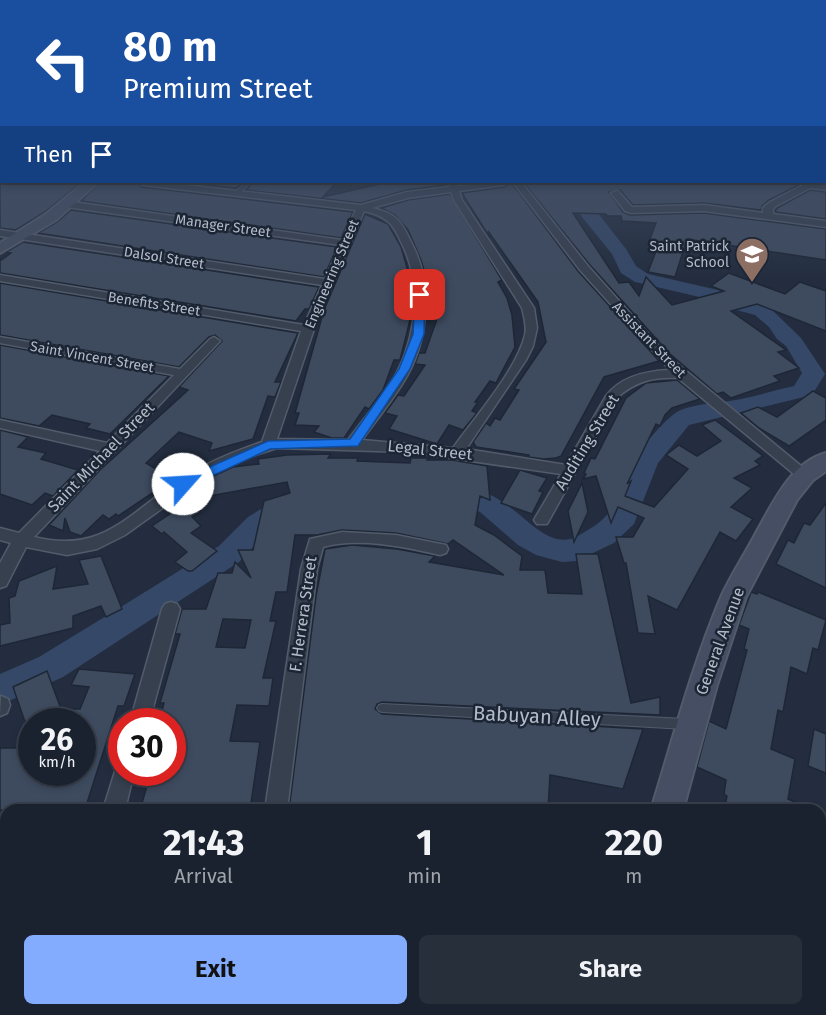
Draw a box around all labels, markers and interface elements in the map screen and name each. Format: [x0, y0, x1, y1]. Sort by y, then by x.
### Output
text: 80 m [123, 22, 217, 72]
icon: left [24, 24, 102, 102]
text: Premium Street [123, 73, 313, 105]
icon: arrive [85, 138, 118, 171]
text: Then [24, 141, 73, 168]
street label: Manager Street [174, 211, 273, 241]
street label: Engineering Street [301, 216, 363, 331]
school or university icon: Saint Patrick School [734, 236, 770, 283]
place label: Saint Patrick School [650, 238, 730, 271]
street label: Dalsol Street [123, 243, 206, 273]
pin [394, 269, 445, 320]
icon: arrive [403, 278, 436, 311]
street label: Benefits Street [107, 288, 202, 320]
street label: Assistant Street [609, 298, 690, 382]
street label: Saint Vincent Street [29, 338, 156, 376]
street label: Auditing Street [551, 391, 623, 493]
street label: Saint Michael Street [44, 398, 158, 516]
street label: Legal Street [387, 436, 474, 464]
position arrow [151, 452, 215, 516]
street label: F. Herrera Street [285, 555, 321, 673]
street label: General Avenue [692, 585, 748, 697]
street label: Babuyan Alley [473, 701, 602, 731]
speed limit sign: 30 [108, 708, 186, 786]
text: 26 [41, 722, 73, 758]
text: km/h [38, 753, 76, 771]
text: 21:43 [163, 821, 244, 865]
text: 1 [416, 821, 433, 865]
text: 220 [605, 821, 663, 865]
text: Arrival [174, 864, 233, 888]
text: min [407, 864, 442, 888]
text: m [625, 864, 642, 888]
button: Exit [24, 935, 407, 1004]
button: Share [419, 935, 802, 1004]

